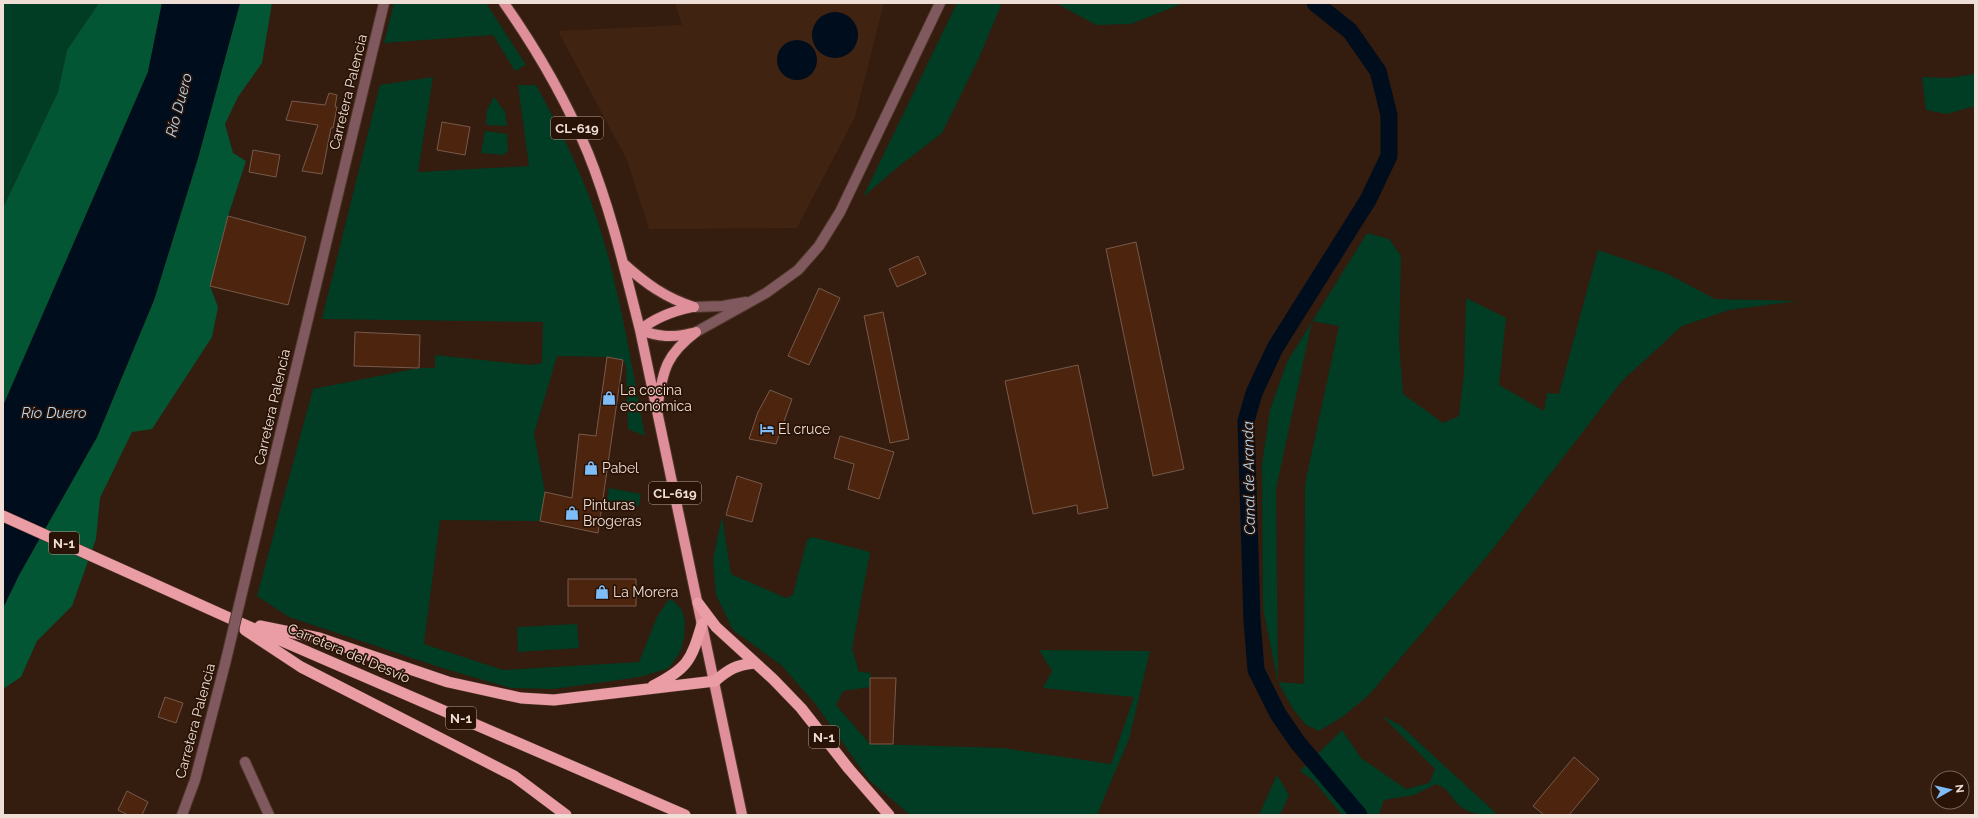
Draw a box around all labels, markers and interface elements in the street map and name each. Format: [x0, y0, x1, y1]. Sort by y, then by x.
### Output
street label: Carretera Palencia [326, 32, 370, 152]
water label: Río Duero [162, 71, 196, 139]
road number: CL-619 [551, 117, 603, 139]
street label: Carretera Palencia [251, 347, 293, 467]
place label: La cocina económica [620, 382, 692, 414]
shop icon: La cocina económica [601, 390, 617, 406]
water label: Río Duero [21, 404, 87, 422]
hotel icon: El cruce [759, 421, 775, 437]
place label: El cruce [778, 421, 830, 437]
water label: Canal de Aranda [1239, 421, 1259, 535]
shop icon: Pabel [583, 460, 599, 476]
place label: Pabel [602, 460, 639, 476]
road number: CL-619 [649, 482, 701, 504]
place label: Pinturas Brogeras [583, 497, 642, 529]
shop icon: Pinturas Brogeras [564, 505, 580, 521]
road number: N-1 [49, 532, 79, 554]
shop icon: La Morera [594, 584, 610, 600]
place label: La Morera [613, 584, 678, 600]
street label: Carretera del Desvío [285, 620, 413, 686]
street label: Carretera Palencia [172, 662, 218, 780]
road number: N-1 [446, 707, 476, 729]
road number: N-1 [809, 726, 839, 748]
north arrow [1930, 770, 1970, 810]
text: N [1952, 784, 1966, 794]

